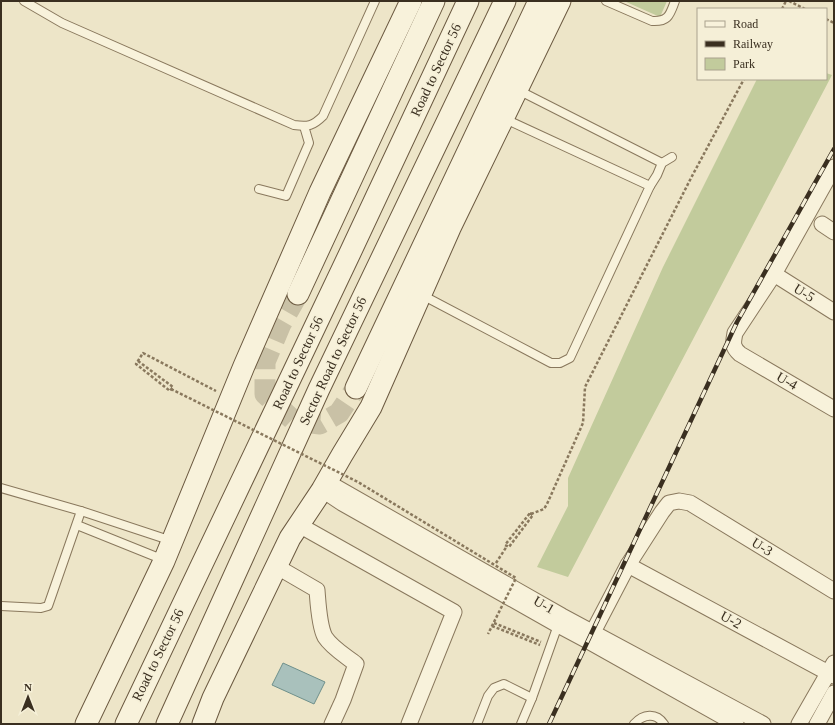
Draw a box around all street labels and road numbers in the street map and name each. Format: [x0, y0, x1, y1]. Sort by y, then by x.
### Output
street label: Road to Sector 56 [408, 21, 464, 119]
street label: U-5 [791, 281, 817, 305]
street label: Sector Road to Sector 56 [296, 294, 370, 428]
street label: Road to Sector 56 [269, 314, 327, 412]
street label: U-4 [774, 369, 800, 393]
street label: U-3 [749, 535, 775, 559]
street label: U-1 [531, 593, 557, 617]
street label: Road to Sector 56 [129, 606, 187, 704]
street label: U-2 [718, 608, 744, 632]

